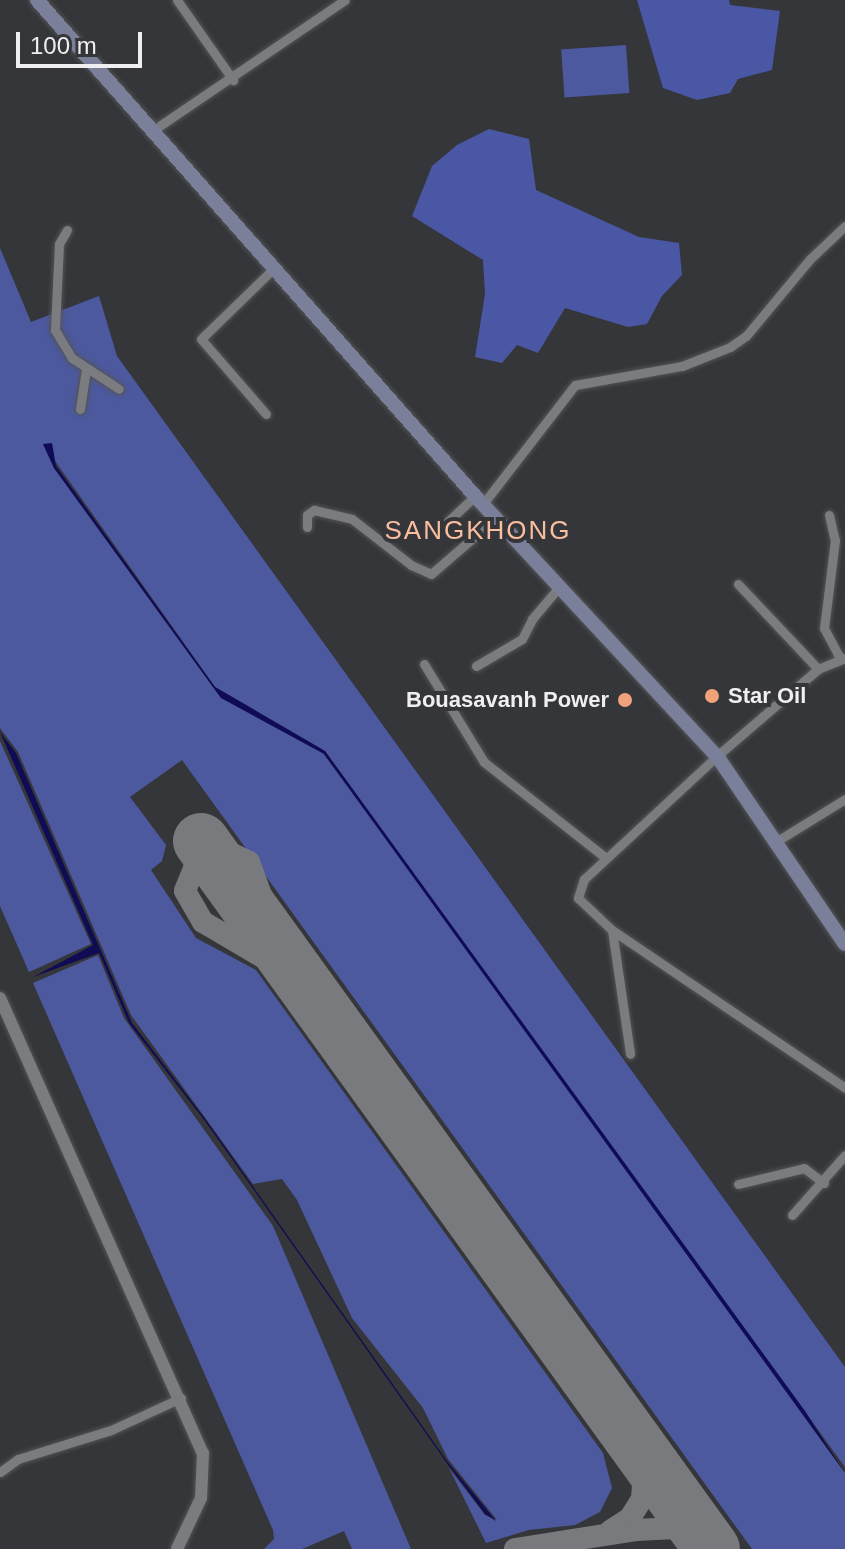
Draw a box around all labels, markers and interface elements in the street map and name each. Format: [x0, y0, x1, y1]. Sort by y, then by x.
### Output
scale bar [20, 16, 146, 66]
text: 100 m [30, 32, 97, 59]
district label: SANGKHONG [384, 515, 572, 547]
place label: Star Oil [728, 683, 806, 709]
place label: Bouasavanh Power [406, 687, 609, 713]
marker: Star Oil [703, 687, 721, 705]
marker: Bouasavanh Power [616, 691, 634, 709]

